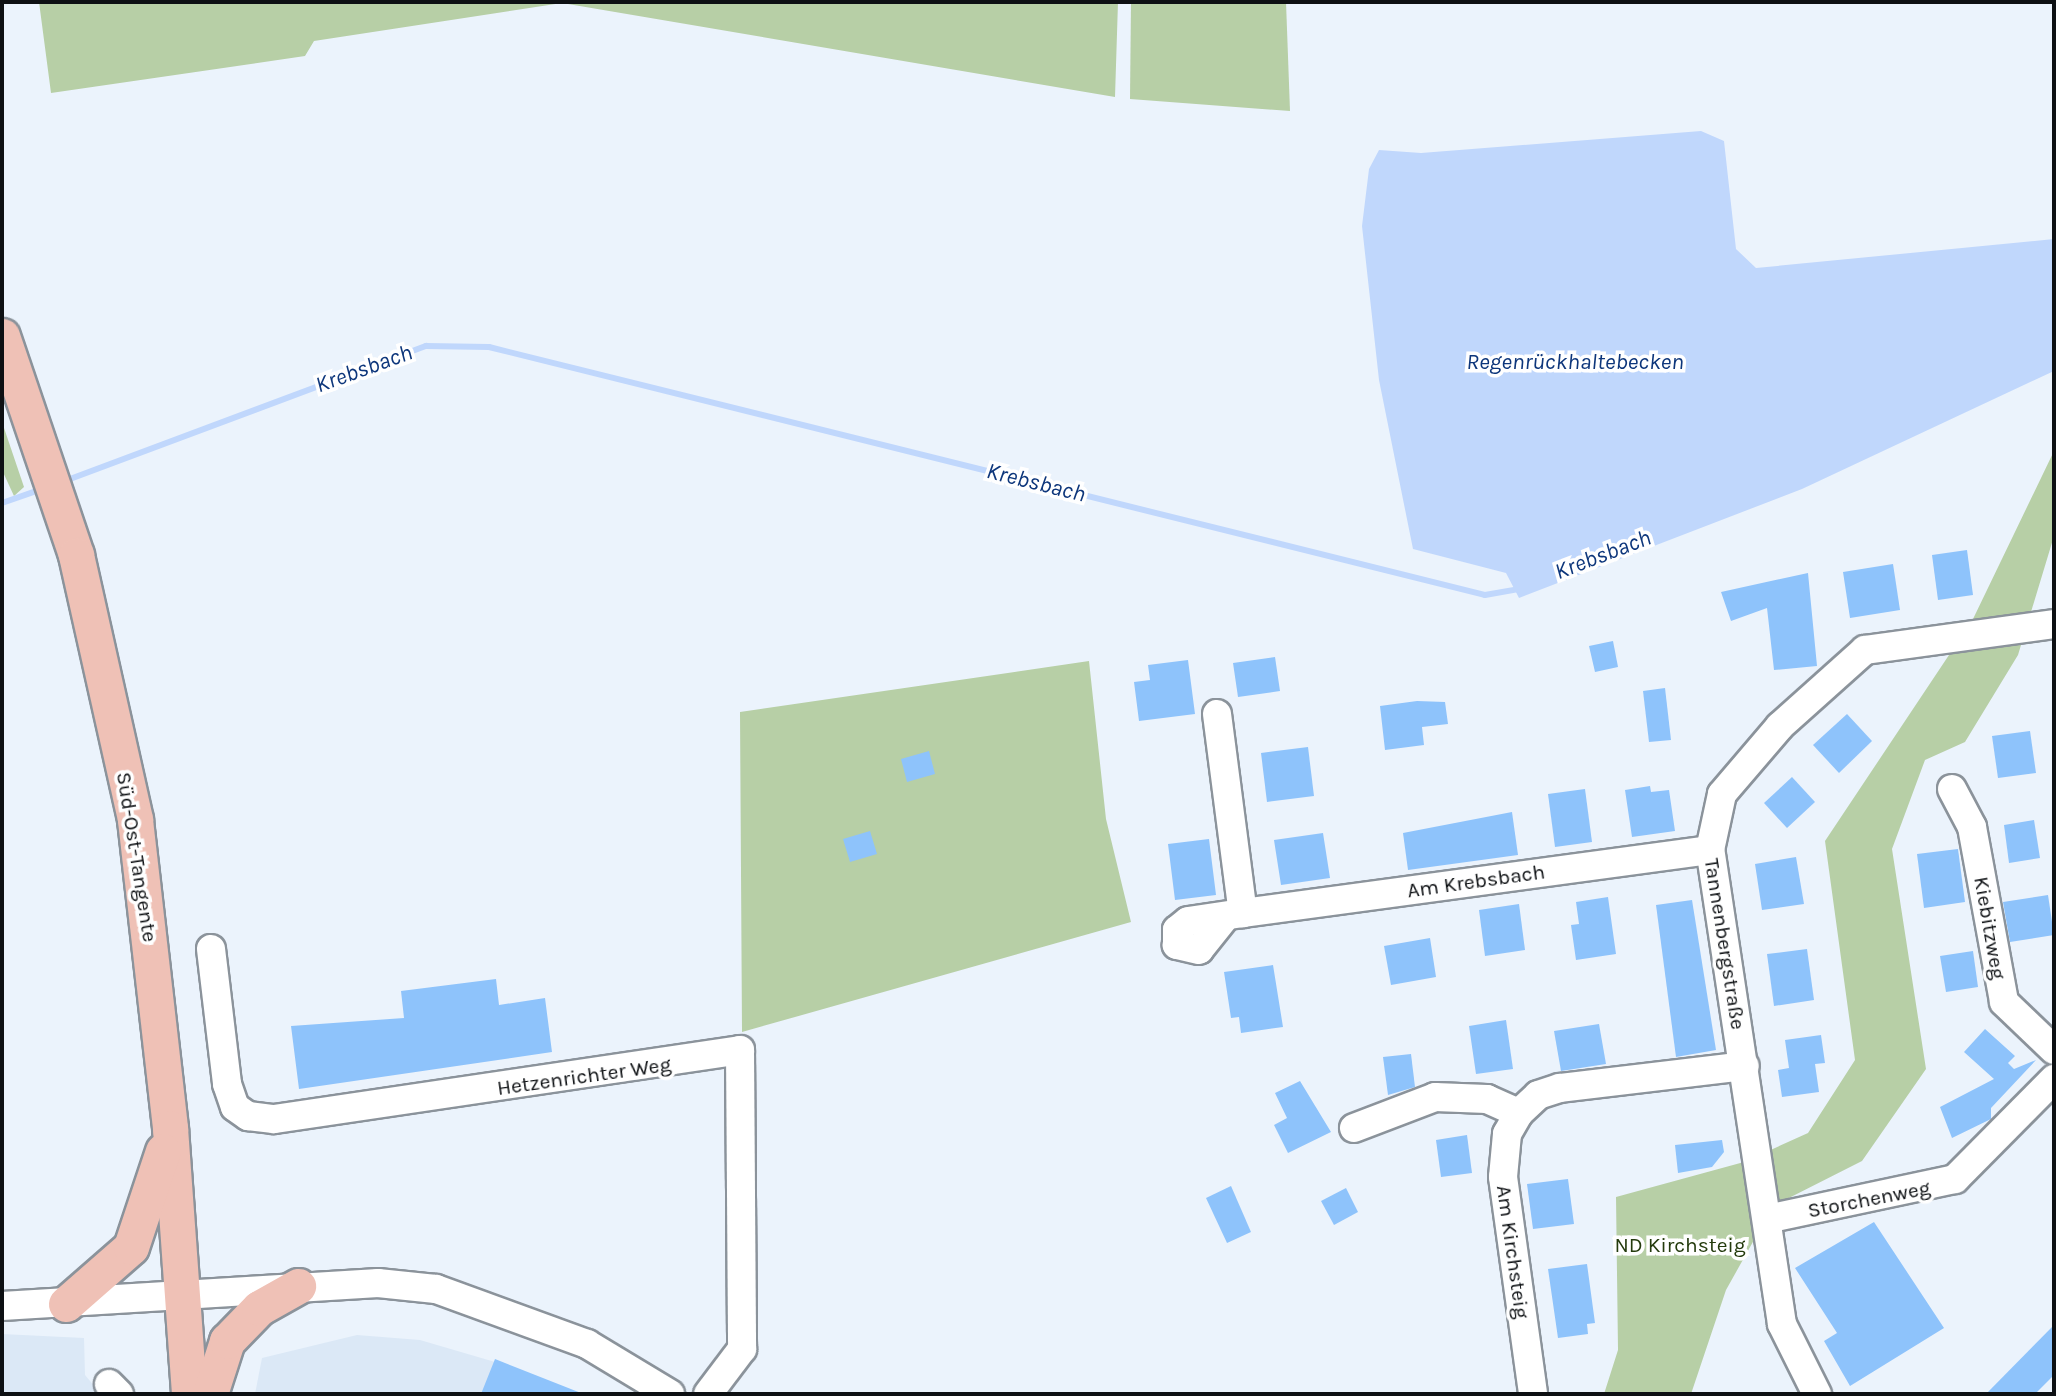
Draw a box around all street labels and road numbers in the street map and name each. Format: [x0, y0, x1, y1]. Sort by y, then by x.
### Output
street label: Süd-Ost-Tangente [111, 770, 163, 944]
street label: Tannenbergstraße [1699, 857, 1751, 1031]
street label: Am Krebsbach [1406, 859, 1546, 903]
street label: Kiebitzweg [1969, 874, 2011, 982]
street label: Hetzenrichter Weg [495, 1051, 673, 1101]
street label: Storchenweg [1806, 1175, 1932, 1223]
street label: Am Kirchsteig [1491, 1184, 1535, 1320]

